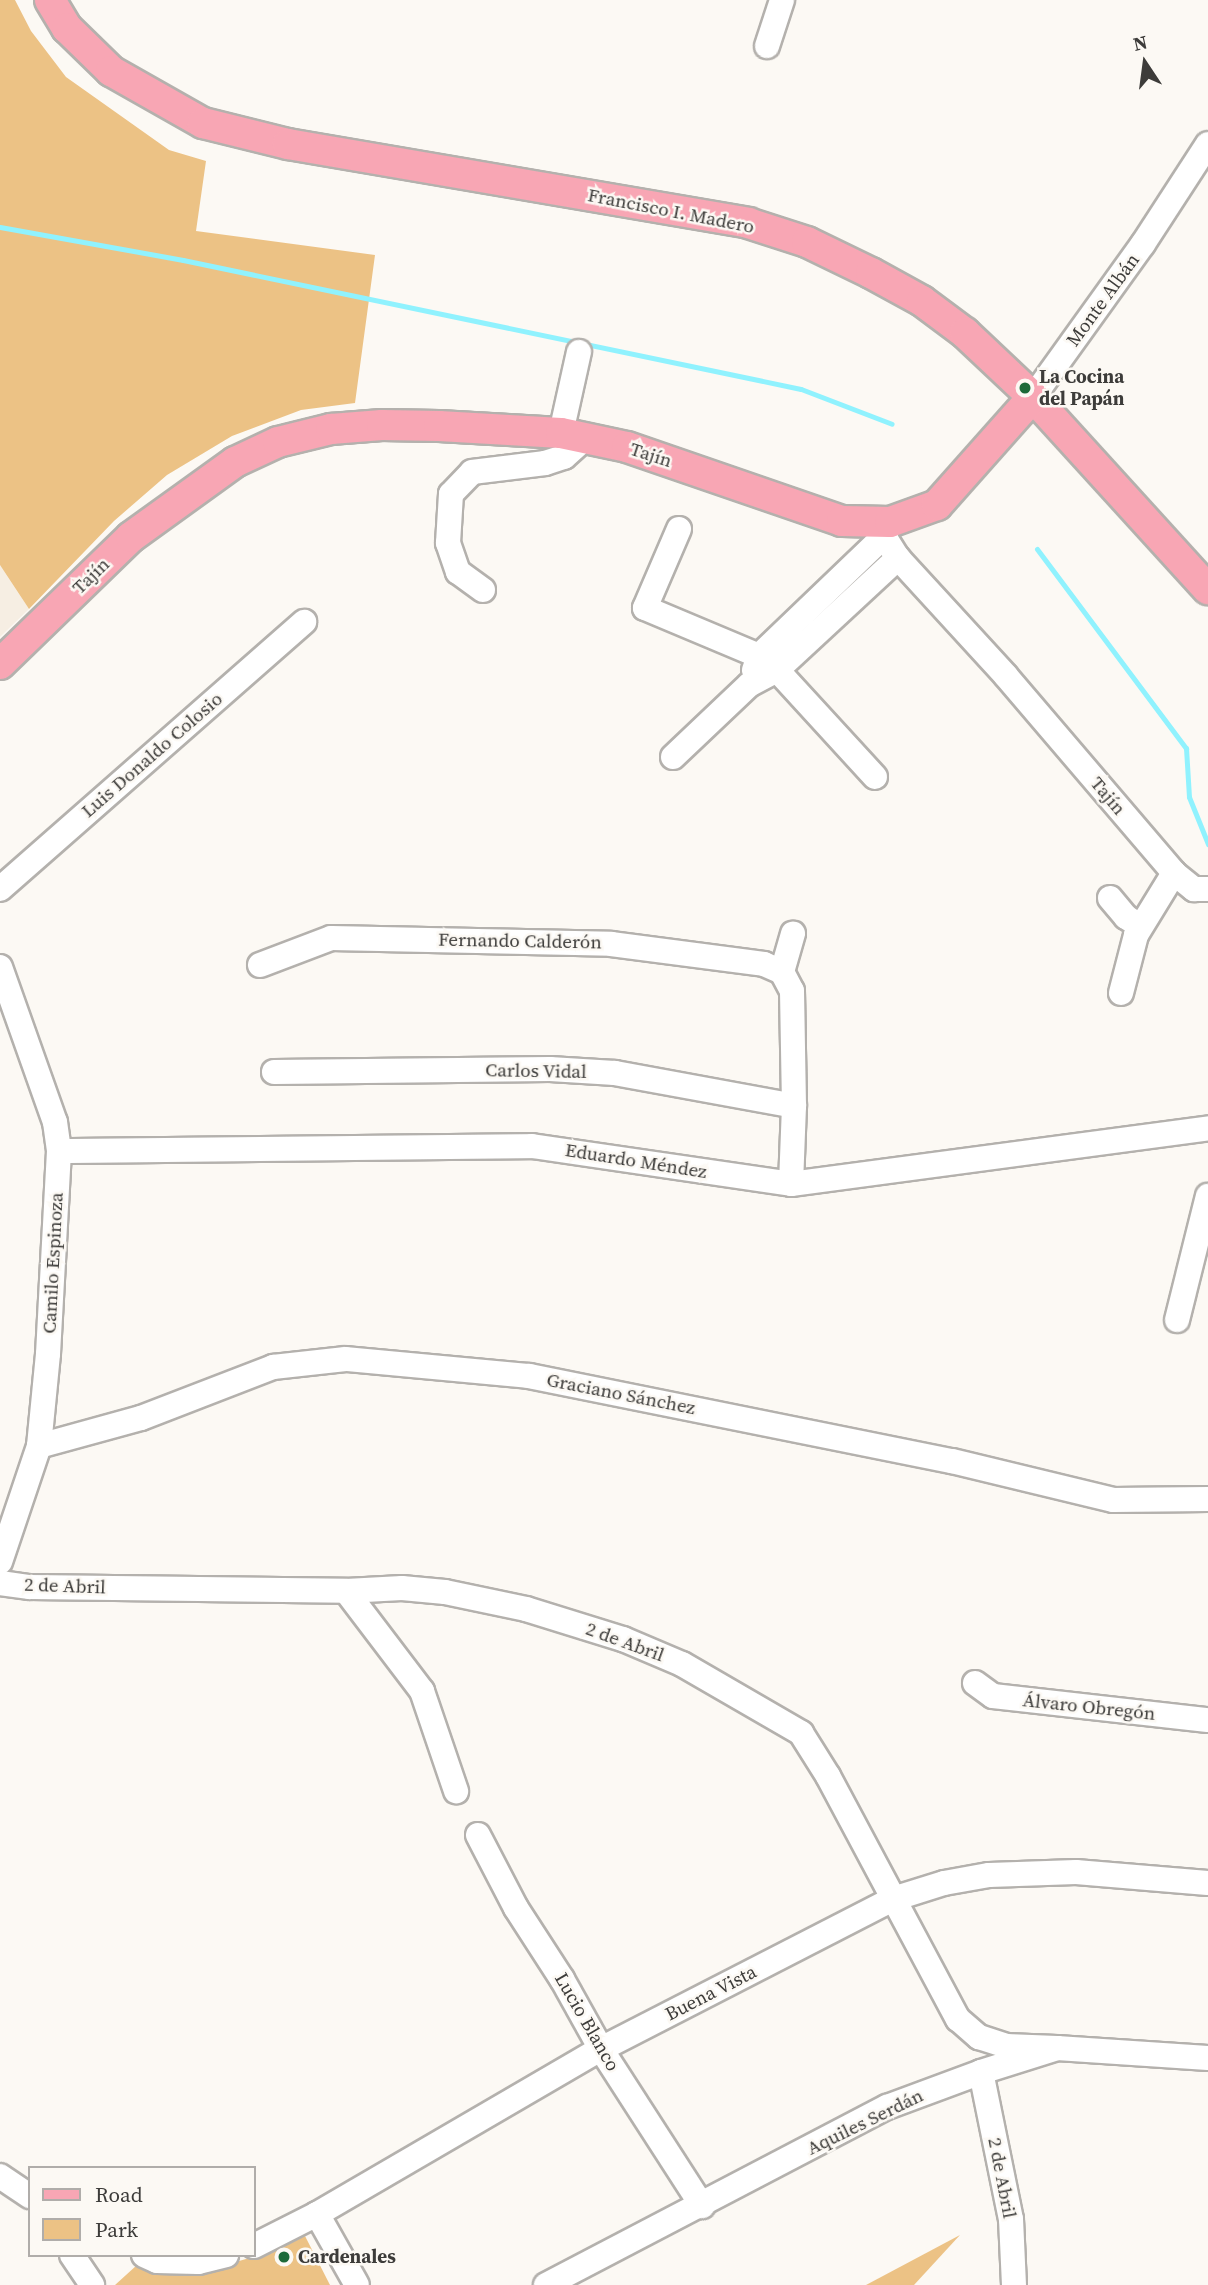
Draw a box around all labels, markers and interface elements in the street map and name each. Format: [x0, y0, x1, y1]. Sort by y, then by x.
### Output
north arrow [1110, 28, 1180, 98]
text: N [1131, 28, 1150, 57]
street label: Francisco I. Madero [586, 184, 756, 238]
street label: Monte Albán [1062, 249, 1144, 351]
place label: La Cocina del Papán [1039, 366, 1124, 410]
marker: La Cocina del Papán [1017, 380, 1033, 396]
street label: Tajín [627, 438, 675, 472]
street label: Tajín [68, 553, 114, 599]
street label: Luis Donaldo Colosio [77, 688, 227, 822]
street label: Tajín [1086, 772, 1130, 820]
street label: Fernando Calderón [438, 928, 602, 954]
street label: Carlos Vidal [485, 1059, 587, 1083]
street label: Eduardo Méndez [563, 1139, 709, 1183]
street label: Camilo Espinoza [38, 1192, 68, 1334]
street label: Graciano Sánchez [545, 1368, 697, 1420]
street label: 2 de Abril [24, 1573, 106, 1599]
street label: 2 de Abril [583, 1617, 667, 1667]
street label: Álvaro Obregón [1022, 1689, 1156, 1725]
street label: Buena Vista [661, 1960, 761, 2026]
street label: Lucio Blanco [550, 1969, 624, 2075]
street label: Aquiles Serdán [803, 2084, 927, 2160]
street label: 2 de Abril [983, 2136, 1021, 2220]
legend [28, 2166, 256, 2257]
text: Road [95, 2180, 143, 2209]
text: Park [95, 2215, 138, 2244]
place label: Cardenales [298, 2246, 396, 2268]
marker: Cardenales [276, 2249, 292, 2265]

